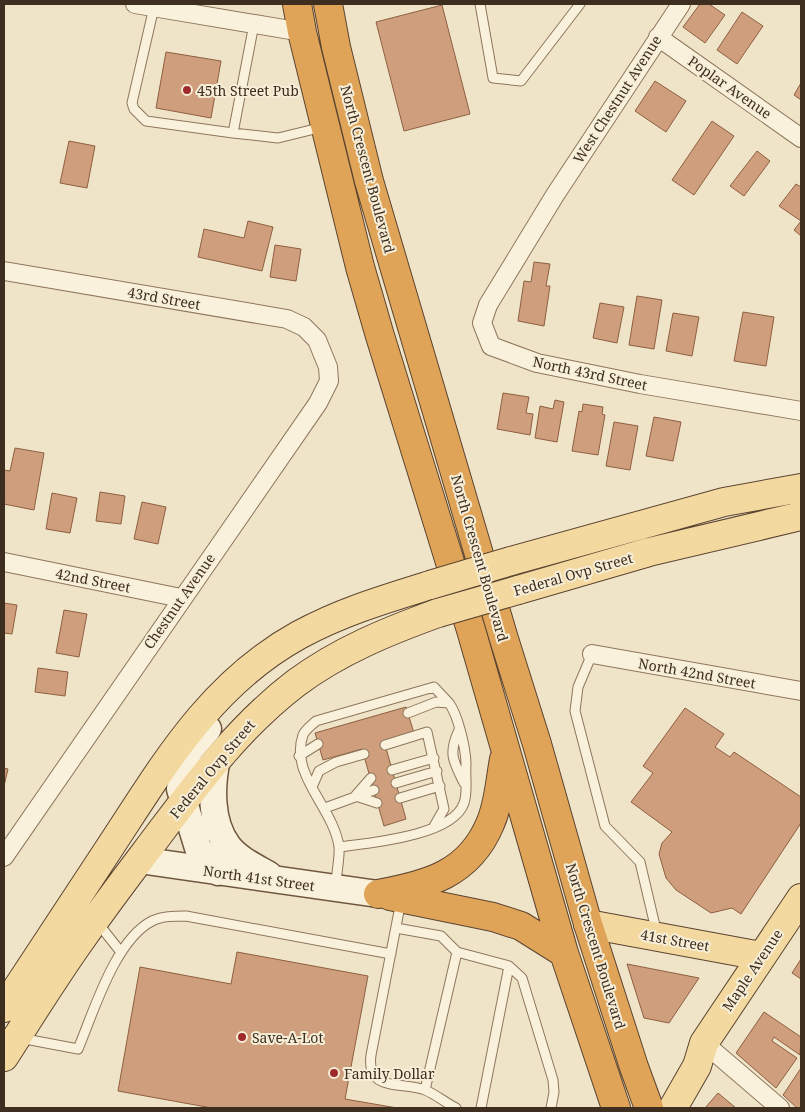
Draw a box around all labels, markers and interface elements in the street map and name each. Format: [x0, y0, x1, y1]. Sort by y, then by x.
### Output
street label: West Chestnut Avenue [568, 31, 666, 167]
street label: Poplar Avenue [685, 51, 775, 123]
place label: 45th Street Pub [197, 81, 299, 100]
street label: North Crescent Boulevard [336, 83, 400, 255]
marker: 45th Street Pub [181, 84, 193, 96]
street label: 43rd Street [126, 282, 202, 314]
street label: North 43rd Street [531, 352, 649, 394]
street label: North Crescent Boulevard [447, 472, 513, 644]
street label: Federal Ovp Street [511, 548, 635, 600]
street label: Chestnut Avenue [139, 549, 219, 653]
street label: 42nd Street [54, 563, 132, 597]
street label: North 42nd Street [637, 653, 757, 693]
street label: Federal Ovp Street [165, 716, 259, 822]
street label: North 41st Street [202, 861, 316, 895]
street label: North Crescent Boulevard [562, 861, 630, 1032]
street label: 41st Street [639, 925, 711, 955]
street label: Maple Avenue [718, 925, 786, 1015]
place label: Save-A-Lot [252, 1028, 323, 1047]
marker: Save-A-Lot [236, 1031, 248, 1043]
place label: Family Dollar [344, 1064, 435, 1083]
marker: Family Dollar [328, 1067, 340, 1079]

